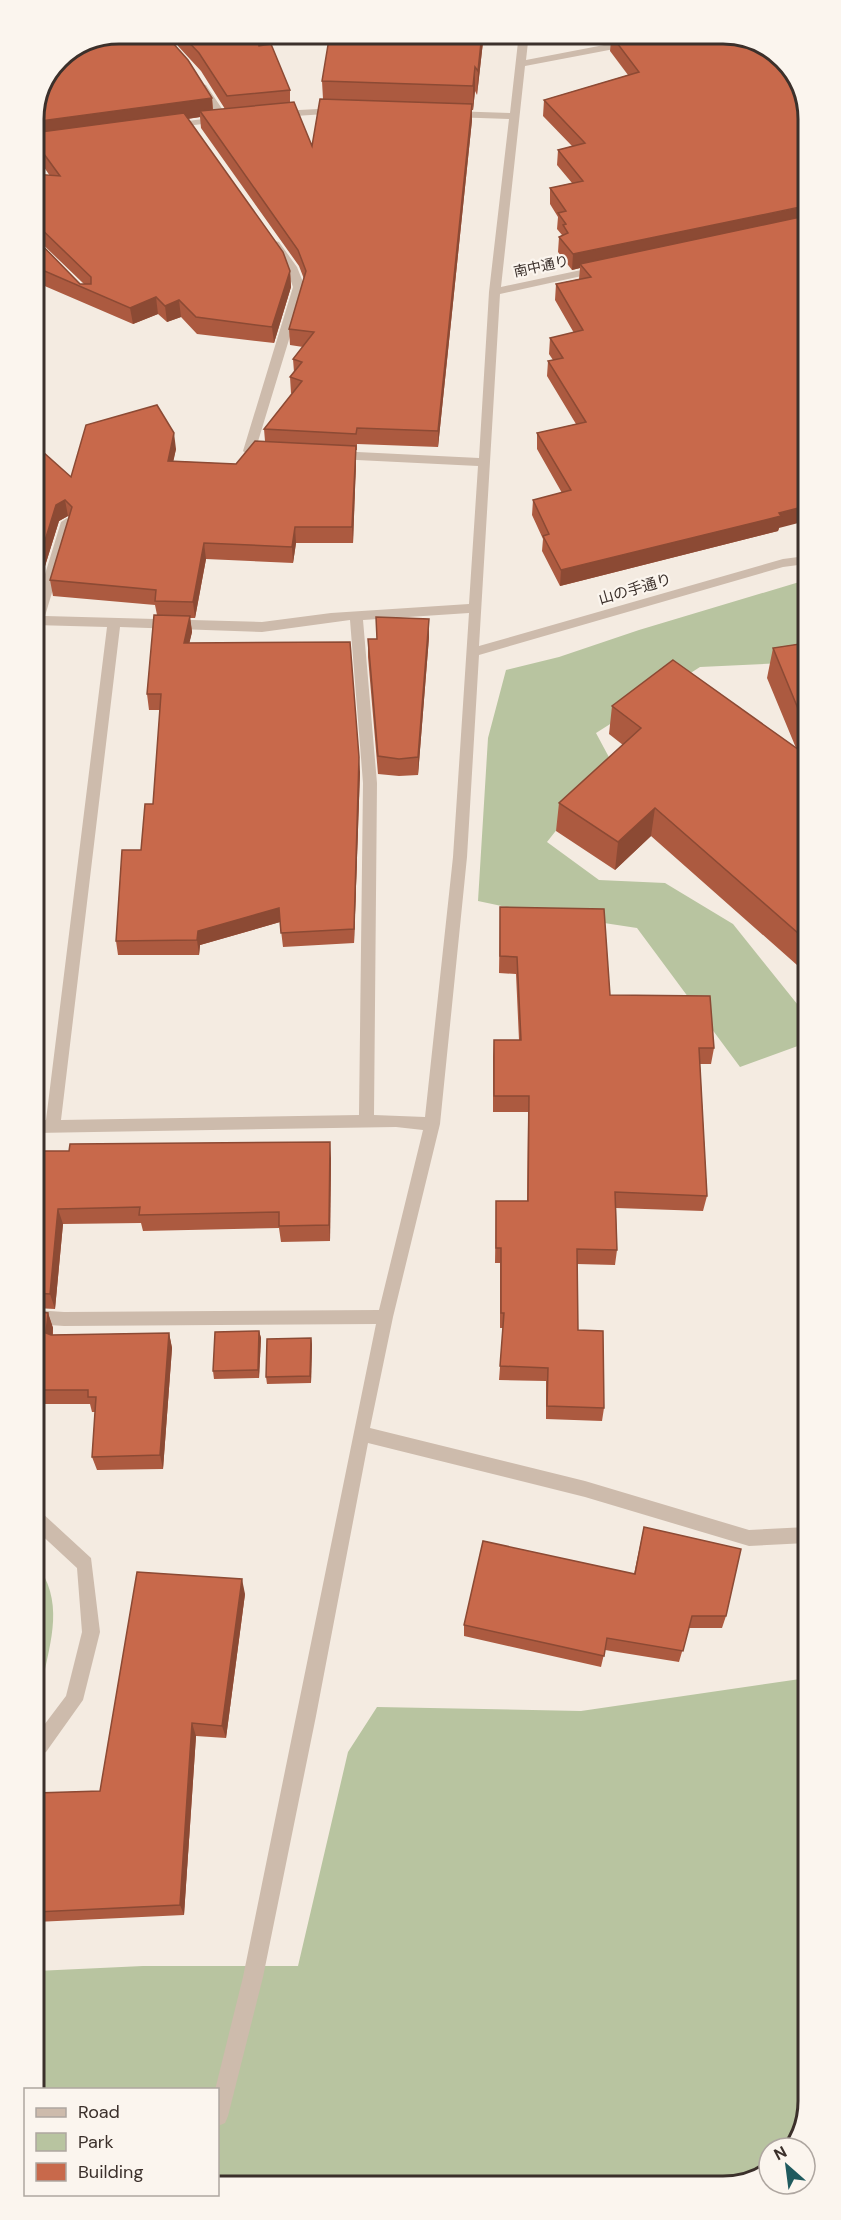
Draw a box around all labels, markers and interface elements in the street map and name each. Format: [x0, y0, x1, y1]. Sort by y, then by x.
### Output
street label: 南中通り [512, 251, 570, 281]
street label: 山の手通り [596, 569, 674, 609]
legend [24, 2088, 219, 2196]
text: Road [78, 2100, 120, 2124]
text: Park [78, 2130, 114, 2154]
north arrow [757, 2136, 817, 2196]
text: N [770, 2141, 790, 2165]
text: Building [78, 2160, 143, 2184]

